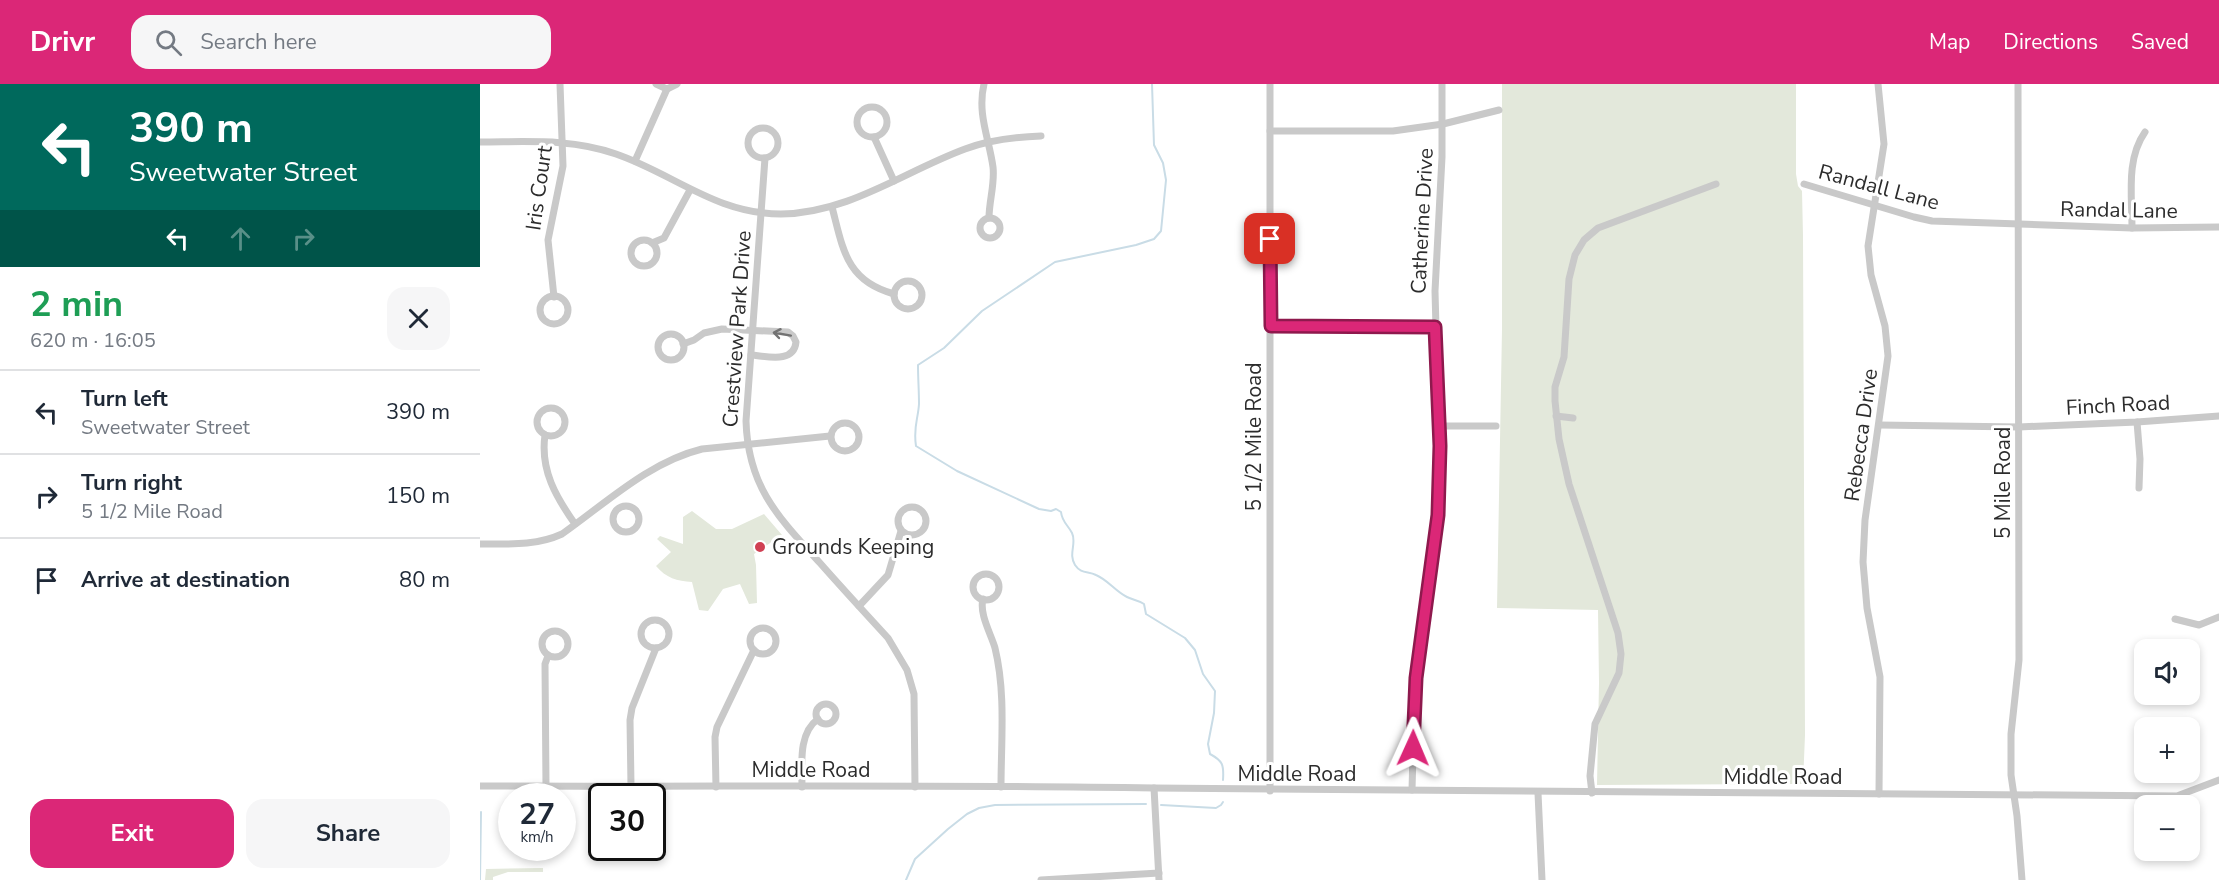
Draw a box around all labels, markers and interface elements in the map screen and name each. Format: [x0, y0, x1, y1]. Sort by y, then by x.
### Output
search box [131, 15, 551, 69]
text: Drivr [30, 23, 95, 61]
icon: search [152, 26, 185, 59]
text: Search here [200, 27, 317, 57]
text: Map [1929, 28, 1970, 56]
text: Directions [2003, 28, 2098, 56]
text: Saved [2131, 28, 2189, 56]
text: 390 m [129, 100, 253, 157]
icon: left [30, 108, 108, 186]
street label: Iris Court [519, 143, 559, 232]
street label: Catherine Drive [1404, 147, 1440, 295]
text: Sweetwater Street [129, 154, 357, 191]
street label: Randall Lane [1816, 157, 1942, 217]
street label: Randal Lane [2060, 195, 2178, 225]
pin [1244, 213, 1295, 264]
icon: left [161, 222, 194, 255]
icon: ahead [224, 222, 257, 255]
icon: right [287, 222, 320, 255]
icon: arrive [1253, 222, 1286, 255]
street label: Crestview Park Drive [716, 230, 758, 428]
text: 2 min [30, 280, 123, 329]
button: close [387, 287, 450, 350]
text: 620 m · 16:05 [30, 327, 156, 354]
one-way arrow [773, 328, 792, 339]
street label: 5 1/2 Mile Road [1240, 363, 1268, 511]
street label: Rebecca Drive [1838, 367, 1884, 503]
text: Turn left [81, 384, 168, 414]
street label: Finch Road [2065, 388, 2171, 422]
icon: left [30, 396, 63, 429]
text: 390 m [386, 397, 450, 427]
text: Sweetwater Street [81, 414, 250, 441]
street label: 5 Mile Road [1989, 427, 2017, 539]
text: Turn right [81, 468, 182, 498]
icon: right [30, 480, 63, 513]
text: 150 m [386, 481, 450, 511]
text: 5 1/2 Mile Road [81, 498, 223, 525]
place label: Grounds Keeping [772, 533, 934, 561]
marker: Grounds Keeping [753, 540, 767, 554]
icon: arrive [30, 564, 63, 597]
text: Arrive at destination [81, 565, 290, 595]
text: 80 m [399, 565, 450, 595]
map controls [2134, 639, 2200, 861]
button: sound [2134, 639, 2200, 705]
position arrow [1381, 716, 1445, 780]
button: + [2134, 717, 2200, 783]
street label: Middle Road [752, 756, 870, 784]
street label: Middle Road [1238, 760, 1356, 788]
street label: Middle Road [1724, 763, 1842, 791]
speed limit sign: 30 [588, 783, 666, 861]
text: 27 [519, 794, 555, 835]
button: − [2134, 795, 2200, 861]
button: Exit [30, 799, 234, 868]
button: Share [246, 799, 450, 868]
text: km/h [520, 827, 554, 847]

